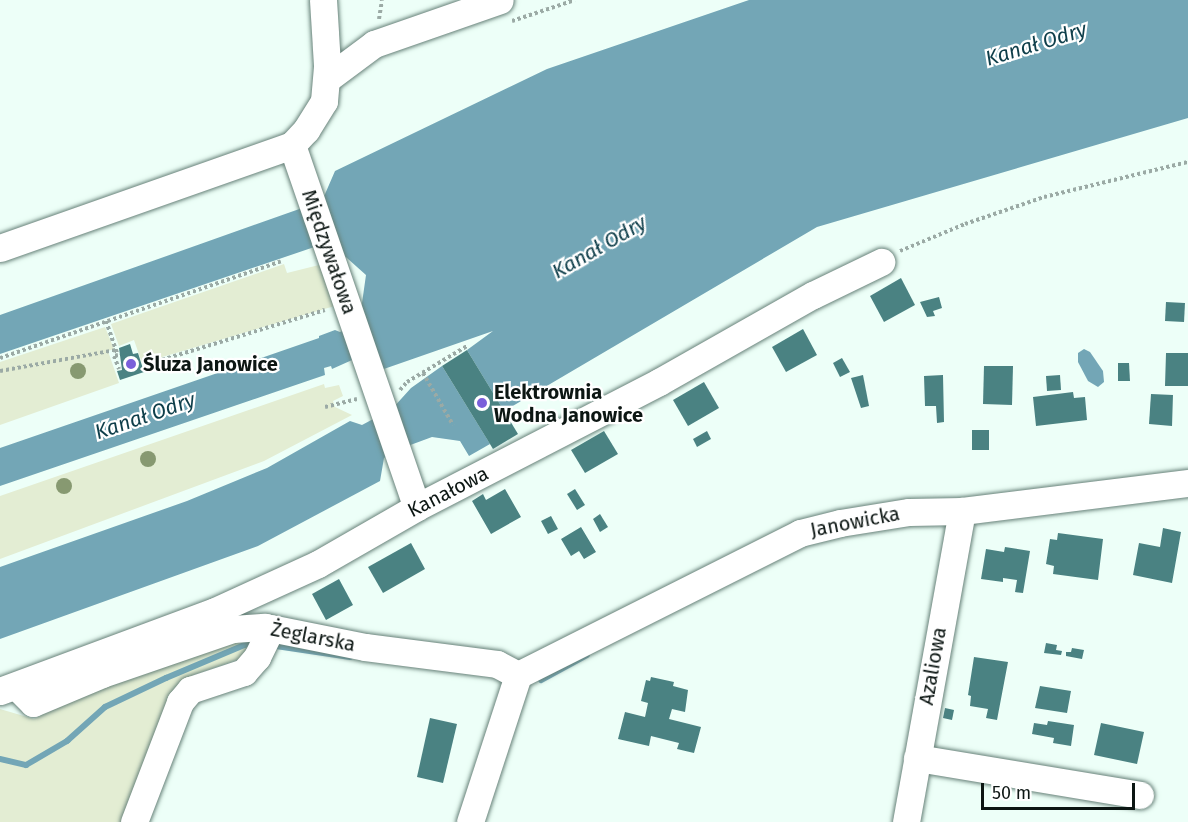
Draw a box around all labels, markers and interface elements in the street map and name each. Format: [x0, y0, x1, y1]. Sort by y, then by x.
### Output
water label: Kanał Odry [982, 17, 1090, 71]
street label: Międzywałowa [296, 187, 362, 317]
water label: Kanał Odry [547, 210, 651, 284]
place label: Śluza Janowice [143, 352, 278, 376]
marker: Śluza Janowice [124, 357, 138, 371]
place label: Elektrownia Wodna Janowice [494, 380, 643, 427]
water label: Kanał Odry [91, 387, 199, 445]
marker: Elektrownia Wodna Janowice [475, 396, 489, 410]
street label: Kanałowa [404, 461, 492, 523]
street label: Janowicka [808, 502, 902, 542]
street label: Żeglarska [269, 617, 357, 657]
street label: Azaliowa [914, 625, 952, 707]
scale bar [984, 771, 1138, 809]
text: 50 m [992, 782, 1031, 804]

